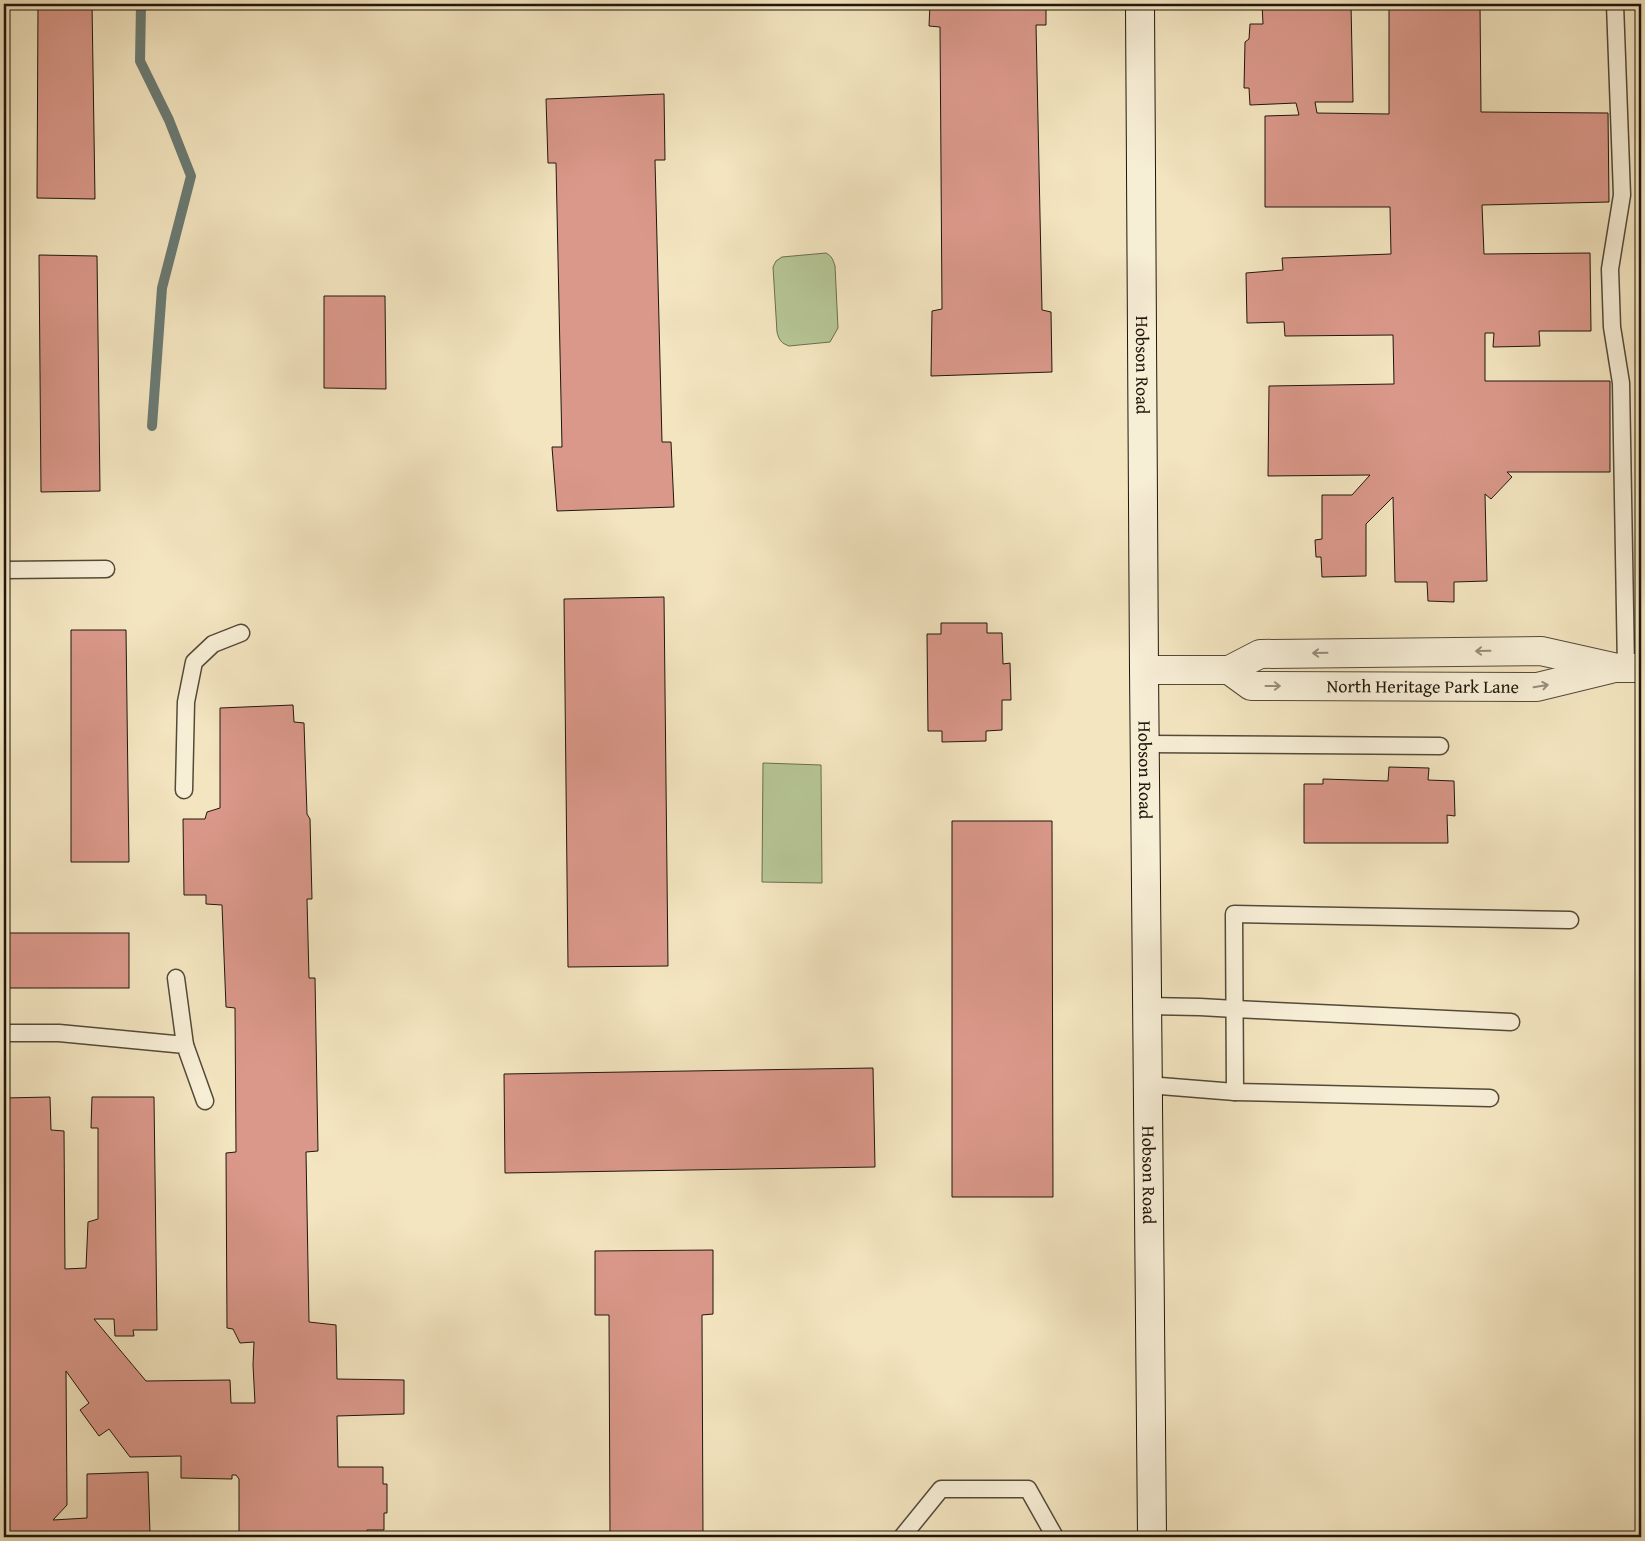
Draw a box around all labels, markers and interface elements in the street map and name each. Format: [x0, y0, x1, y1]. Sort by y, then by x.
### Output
street label: Hobson Road [1129, 316, 1156, 415]
one-way arrow [1475, 646, 1492, 656]
one-way arrow [1313, 648, 1329, 658]
street label: North Heritage Park Lane [1326, 672, 1519, 700]
one-way arrow [1532, 680, 1548, 690]
one-way arrow [1264, 681, 1281, 691]
street label: Hobson Road [1131, 721, 1159, 820]
street label: Hobson Road [1135, 1126, 1163, 1225]

